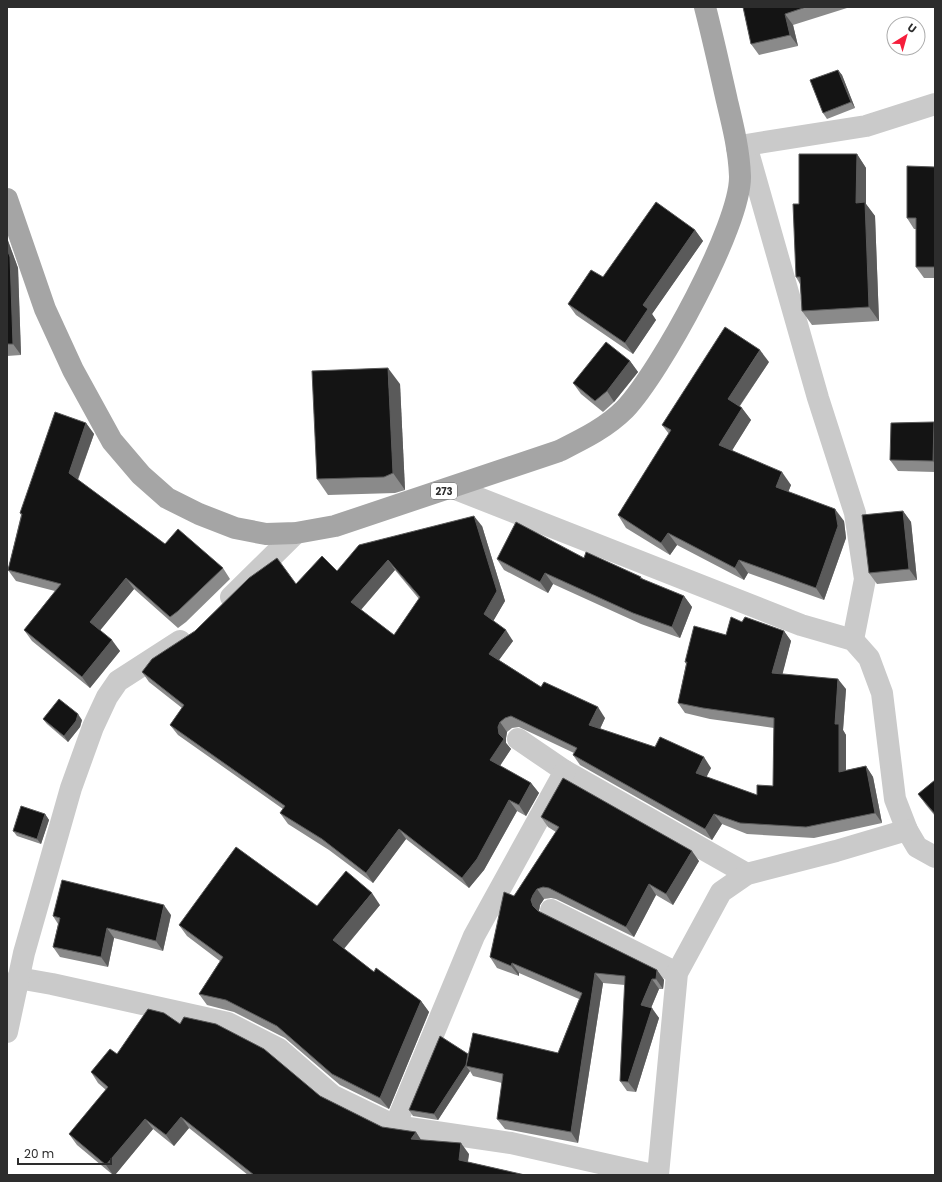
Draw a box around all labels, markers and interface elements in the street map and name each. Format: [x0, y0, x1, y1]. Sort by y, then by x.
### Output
north arrow [886, 16, 926, 56]
text: U [904, 19, 920, 37]
road number: 273 [431, 483, 457, 499]
scale bar [18, 1140, 111, 1166]
text: 20 m [24, 1145, 54, 1162]

